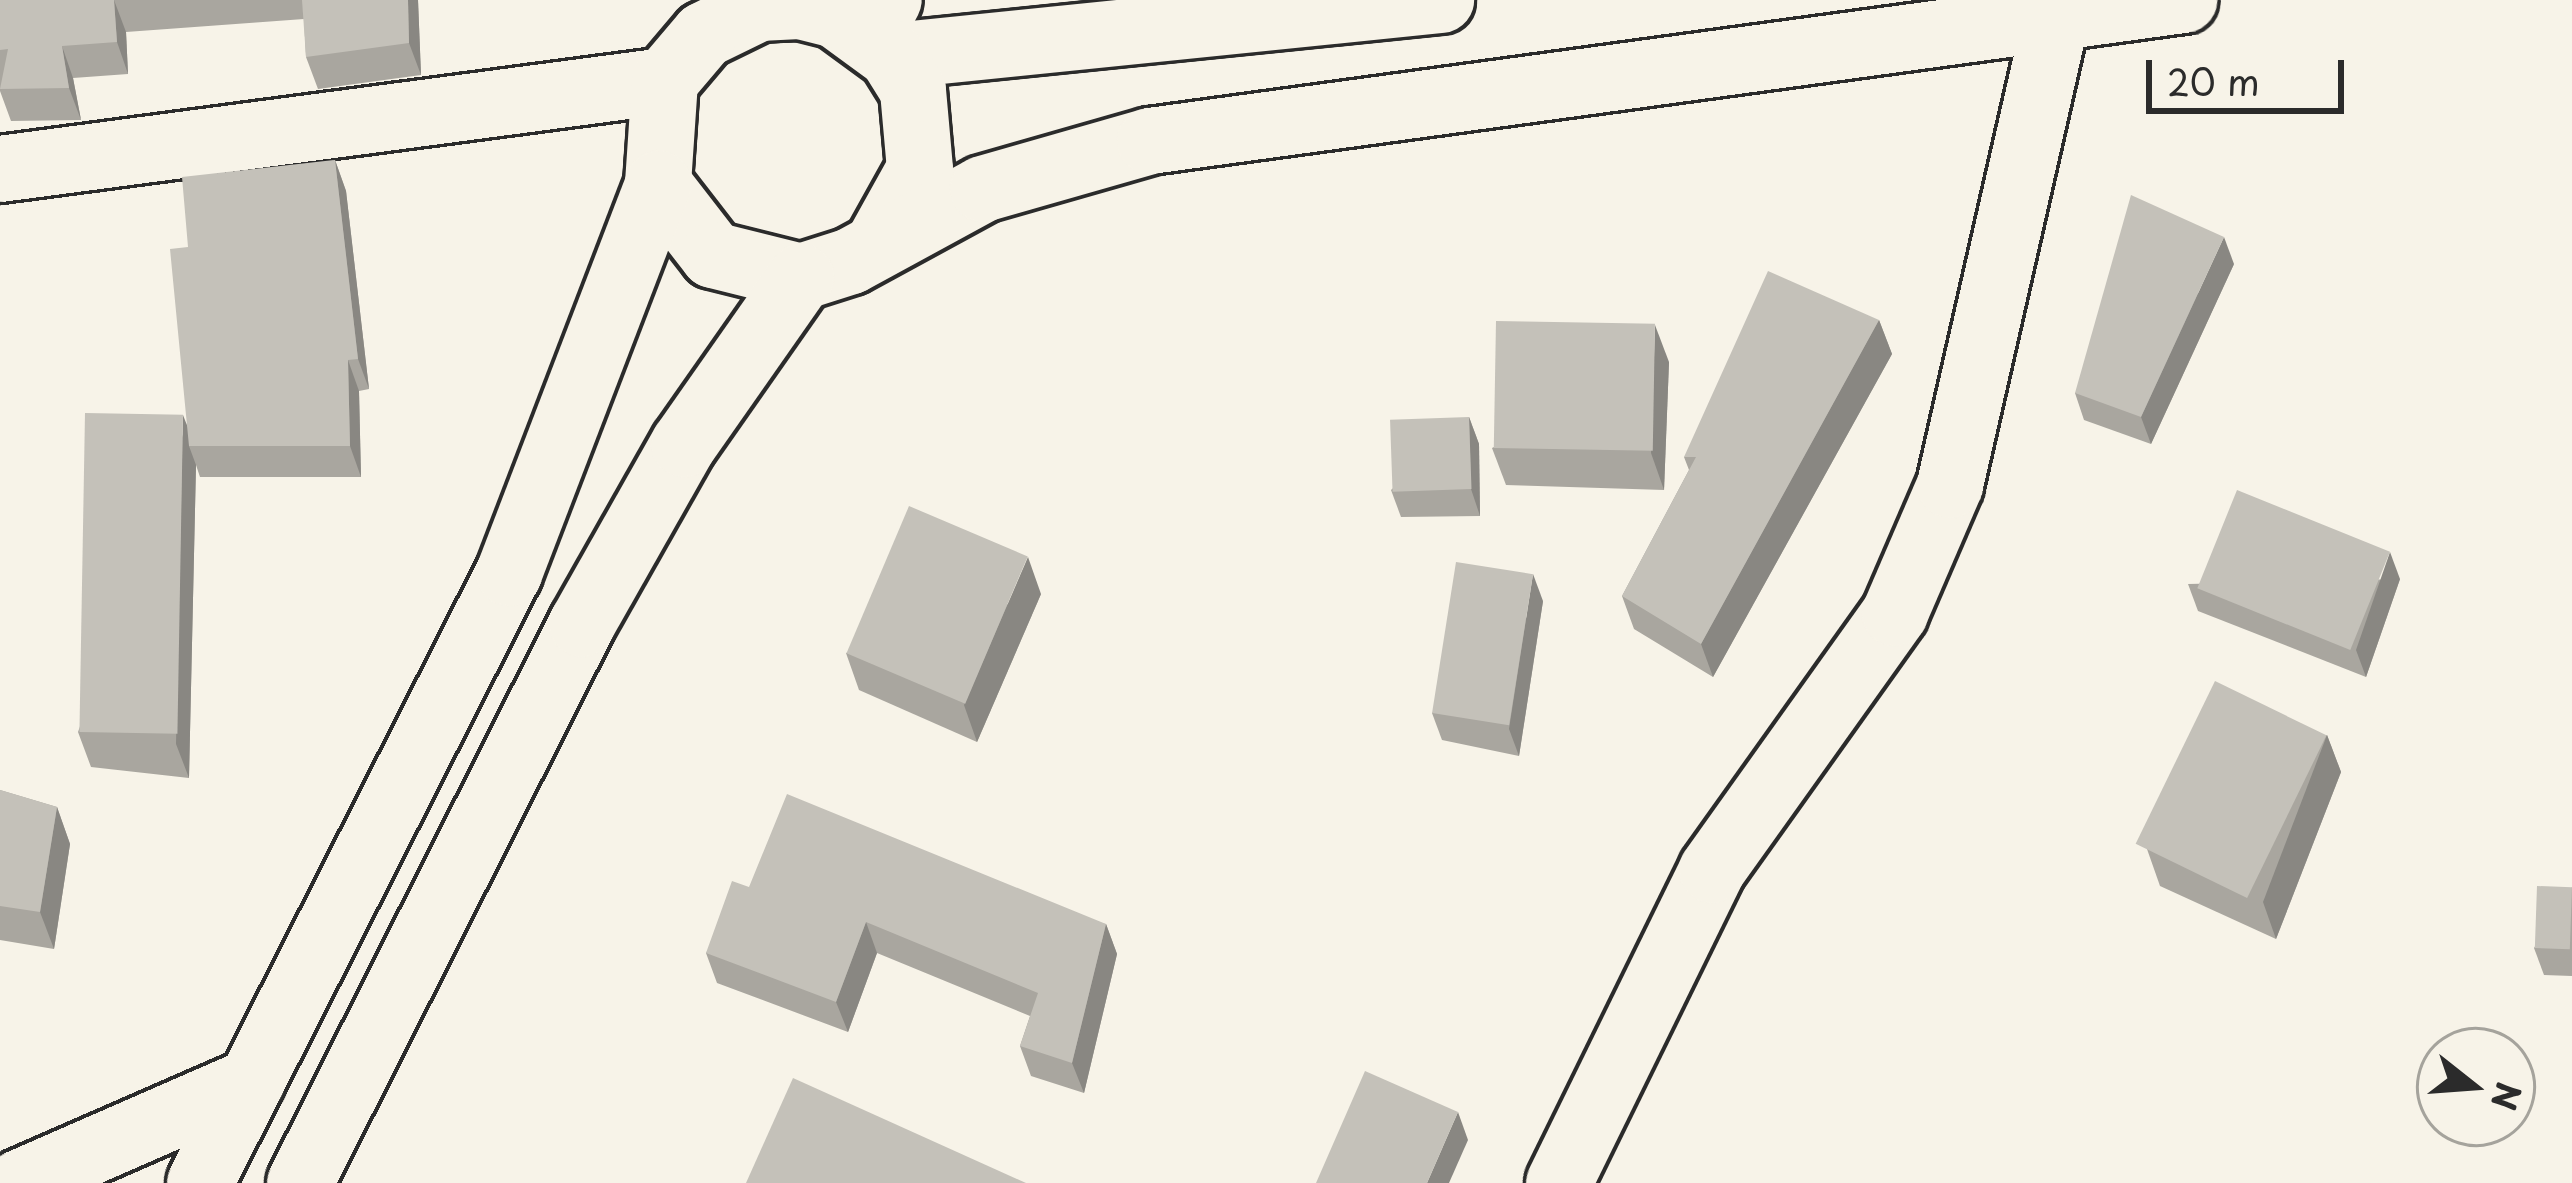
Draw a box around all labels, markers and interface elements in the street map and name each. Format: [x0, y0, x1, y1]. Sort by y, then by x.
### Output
scale bar [2152, 36, 2350, 110]
text: 20 m [2167, 54, 2260, 108]
north arrow [2416, 1027, 2536, 1147]
text: N [2480, 1077, 2535, 1116]

